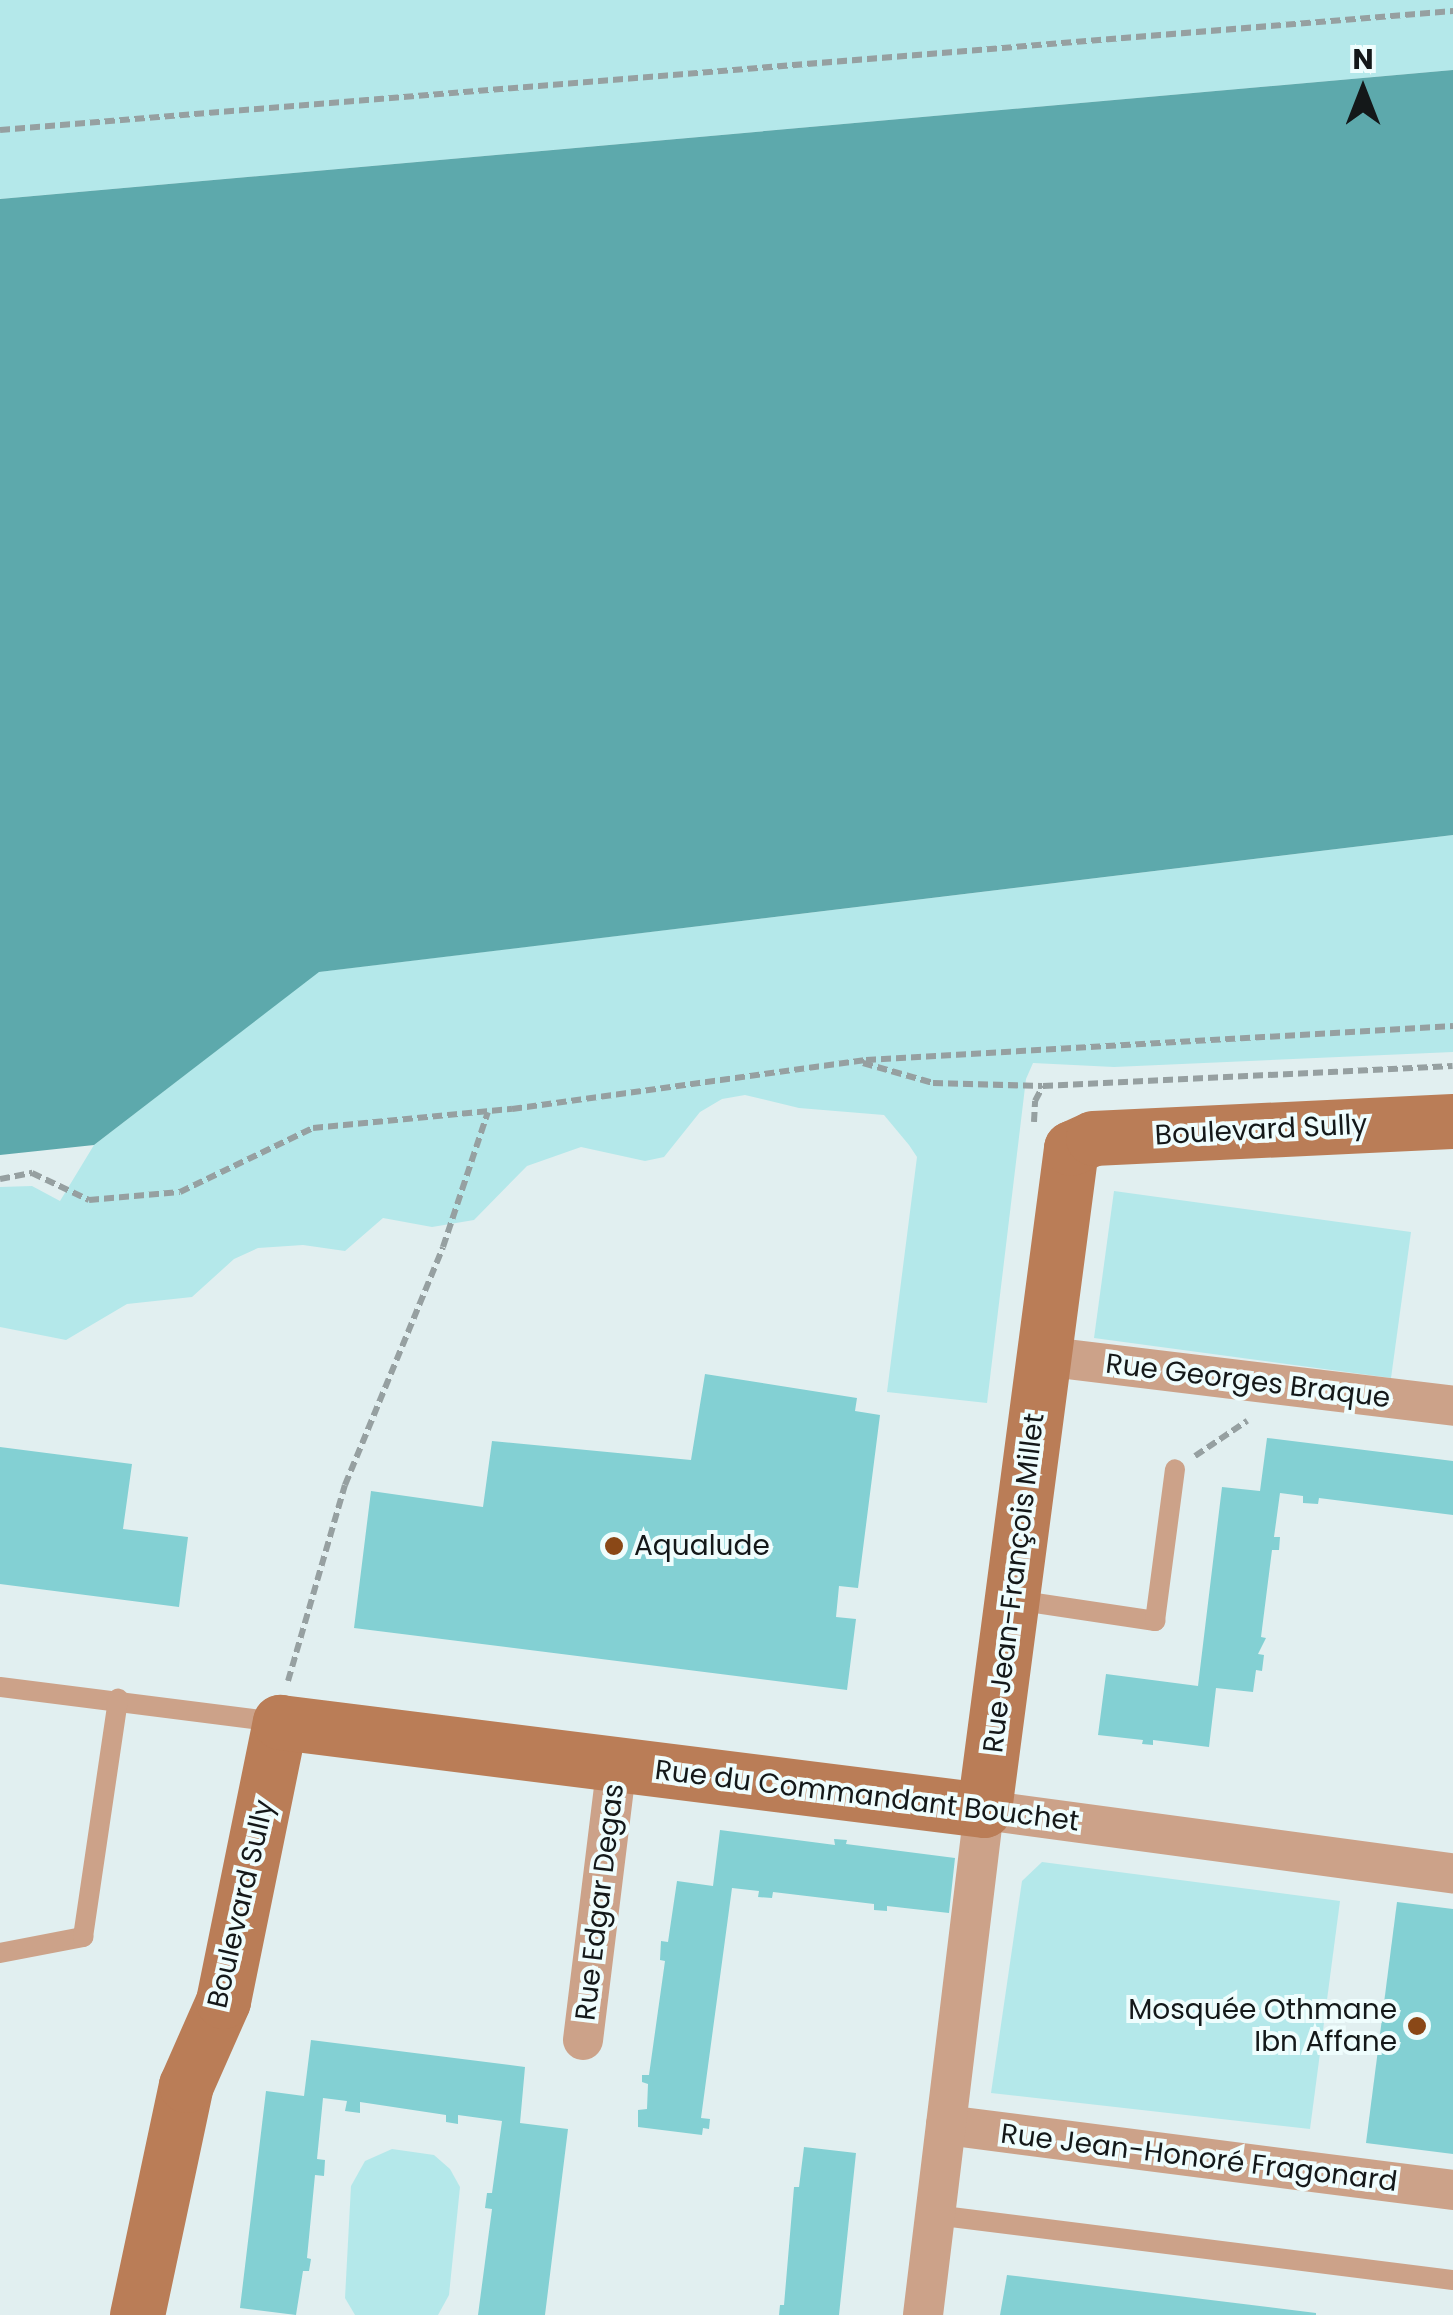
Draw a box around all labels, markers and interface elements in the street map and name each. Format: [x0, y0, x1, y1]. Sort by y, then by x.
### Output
north arrow [1313, 40, 1413, 140]
text: N [1352, 40, 1374, 79]
street label: Boulevard Sully [1154, 1108, 1368, 1152]
street label: Rue Georges Braque [1104, 1347, 1392, 1415]
street label: Rue Jean-François Millet [976, 1411, 1052, 1755]
place label: Aqualude [634, 1529, 770, 1563]
marker: Aqualude [603, 1535, 625, 1557]
street label: Rue du Commandant Bouchet [653, 1753, 1081, 1839]
street label: Rue Edgar Degas [569, 1782, 631, 2022]
street label: Boulevard Sully [201, 1797, 281, 2011]
place label: Mosquée Othmane Ibn Affane [1128, 1993, 1397, 2059]
marker: Mosquée Othmane Ibn Affane [1406, 2015, 1428, 2037]
street label: Rue Jean-Honoré Fragonard [999, 2117, 1399, 2199]

